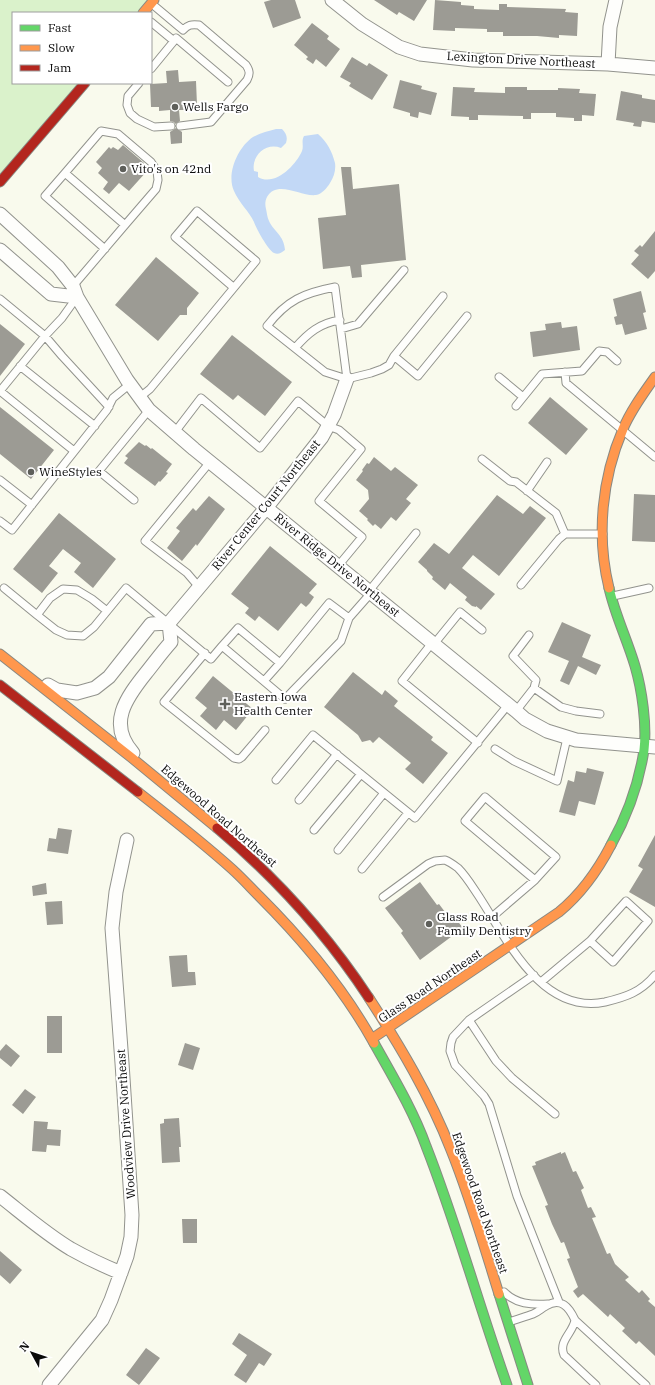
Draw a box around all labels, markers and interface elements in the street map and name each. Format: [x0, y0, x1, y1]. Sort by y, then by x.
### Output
legend [12, 12, 152, 84]
text: Fast [48, 20, 72, 35]
text: Slow [48, 40, 75, 55]
street label: Lexington Drive Northeast [446, 48, 596, 71]
text: Jam [48, 60, 72, 75]
place label: Wells Fargo [183, 99, 249, 114]
marker: Wells Fargo [170, 102, 180, 112]
place label: Vito's on 42nd [131, 161, 211, 176]
marker: Vito's on 42nd [118, 164, 128, 174]
street label: River Center Court Northeast [208, 436, 323, 573]
place label: WineStyles [39, 464, 102, 479]
marker: WineStyles [26, 467, 36, 477]
street label: River Ridge Drive Northeast [272, 509, 403, 620]
place label: Eastern Iowa Health Center [234, 689, 313, 718]
marker: Eastern Iowa Health Center [219, 698, 231, 710]
street label: Edgewood Road Northeast [158, 761, 280, 870]
place label: Glass Road Family Dentistry [437, 909, 532, 938]
marker: Glass Road Family Dentistry [424, 919, 434, 929]
street label: Glass Road Northeast [375, 946, 484, 1026]
street label: Woodview Drive Northeast [113, 1049, 138, 1200]
street label: Edgewood Road Northeast [449, 1130, 512, 1276]
north arrow [12, 1333, 52, 1373]
text: N [16, 1339, 33, 1354]

